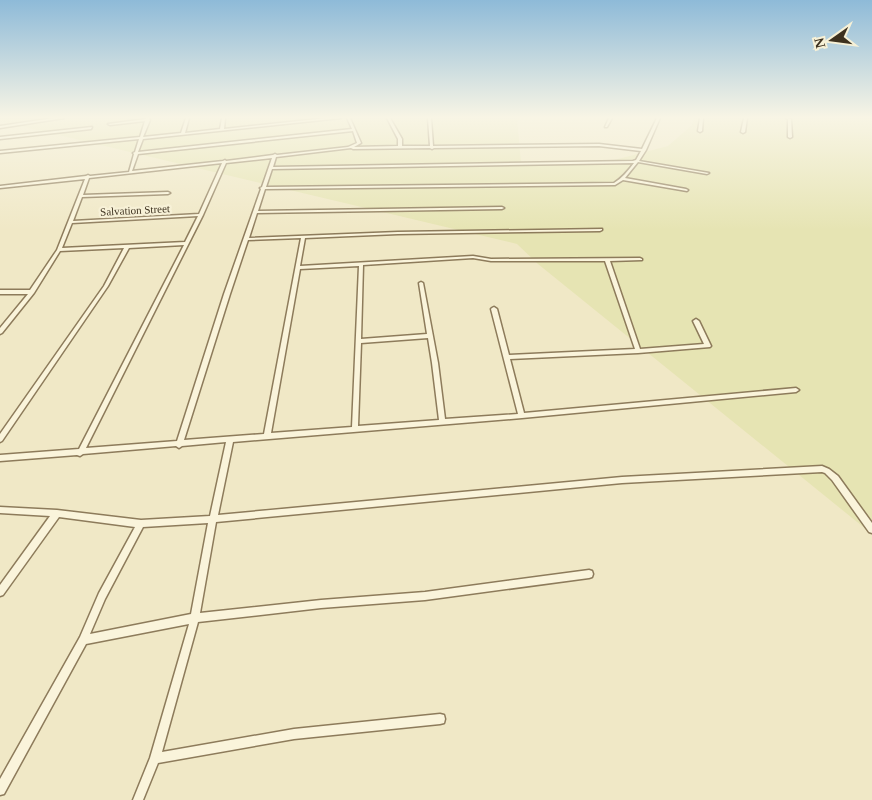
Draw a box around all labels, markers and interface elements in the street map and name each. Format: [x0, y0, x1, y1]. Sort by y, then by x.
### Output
north arrow [807, 15, 857, 65]
text: N [811, 36, 828, 50]
street label: Salvation Street [100, 202, 170, 218]

